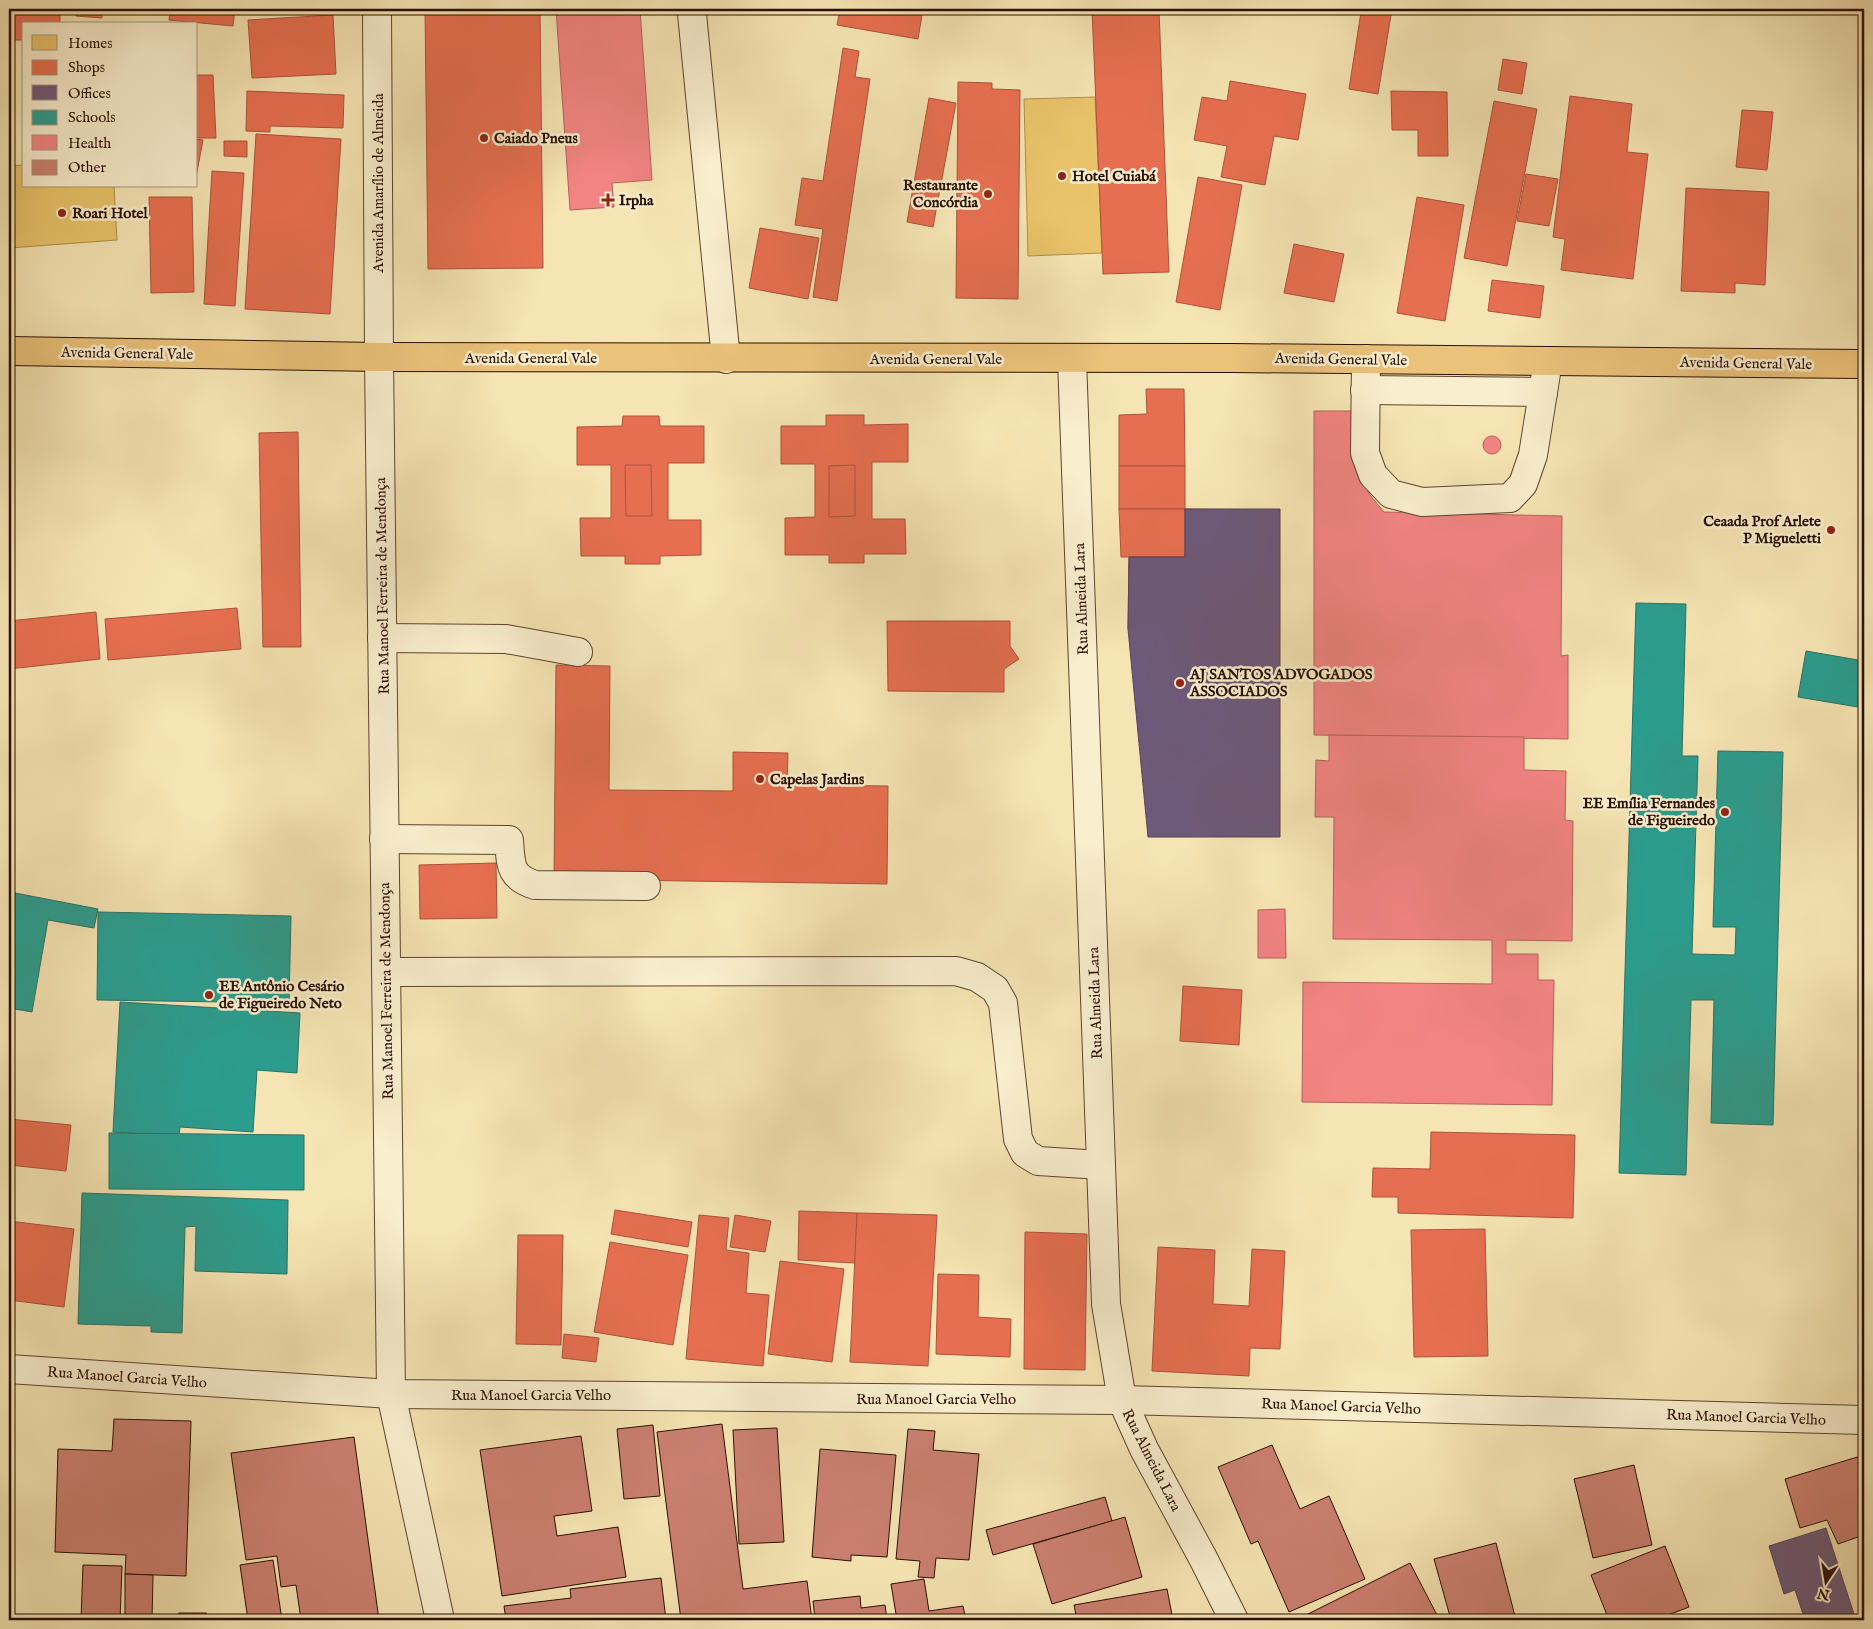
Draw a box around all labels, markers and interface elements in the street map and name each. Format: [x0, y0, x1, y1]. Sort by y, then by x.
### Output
legend [22, 22, 198, 188]
text: Homes [68, 34, 112, 53]
text: Shops [68, 58, 105, 77]
text: Offices [68, 84, 111, 103]
street label: Avenida Amarílio de Almeida [369, 93, 388, 274]
text: Schools [68, 108, 116, 127]
place label: Caiado Pneus [494, 129, 578, 148]
marker: Caiado Pneus [478, 132, 490, 144]
text: Health [68, 134, 111, 153]
text: Other [68, 158, 106, 177]
place label: Hotel Cuiabá [1072, 167, 1156, 186]
marker: Hotel Cuiabá [1056, 170, 1068, 182]
place label: Restaurante Concórdia [903, 176, 979, 212]
marker: Restaurante Concórdia [982, 188, 994, 200]
place label: Irpha [619, 191, 654, 210]
marker: Irpha [601, 193, 615, 207]
place label: Roari Hotel [72, 204, 148, 223]
marker: Roari Hotel [56, 207, 68, 219]
street label: Avenida General Vale [60, 343, 193, 364]
street label: Avenida General Vale [464, 349, 597, 368]
street label: Avenida General Vale [1274, 349, 1407, 370]
street label: Avenida General Vale [869, 350, 1002, 369]
street label: Avenida General Vale [1679, 353, 1812, 374]
street label: Rua Manoel Ferreira de Mendonça [371, 477, 394, 695]
place label: Ceaada Prof Arlete P Migueletti [1703, 512, 1821, 548]
marker: Ceaada Prof Arlete P Migueletti [1825, 524, 1837, 536]
street label: Rua Almeida Lara [1070, 542, 1093, 655]
place label: AJ SANTOS ADVOGADOS ASSOCIADOS [1189, 665, 1373, 701]
marker: AJ SANTOS ADVOGADOS ASSOCIADOS [1174, 677, 1186, 689]
place label: Capelas Jardins [770, 770, 865, 789]
marker: Capelas Jardins [754, 773, 766, 785]
place label: EE Emília Fernandes de Figueiredo [1583, 794, 1716, 830]
marker: EE Emília Fernandes de Figueiredo [1719, 806, 1731, 818]
street label: Rua Manoel Ferreira de Mendonça [375, 882, 398, 1100]
street label: Rua Almeida Lara [1084, 946, 1107, 1059]
place label: EE Antônio Cesário de Figueiredo Neto [219, 977, 344, 1013]
marker: EE Antônio Cesário de Figueiredo Neto [203, 989, 215, 1001]
street label: Rua Manoel Garcia Velho [47, 1362, 207, 1393]
street label: Rua Manoel Garcia Velho [451, 1386, 611, 1405]
street label: Rua Manoel Garcia Velho [856, 1390, 1016, 1409]
street label: Rua Manoel Garcia Velho [1261, 1394, 1421, 1419]
street label: Rua Manoel Garcia Velho [1666, 1405, 1826, 1430]
street label: Rua Almeida Lara [1118, 1406, 1186, 1515]
north arrow [1800, 1556, 1850, 1606]
text: N [1816, 1584, 1832, 1604]

